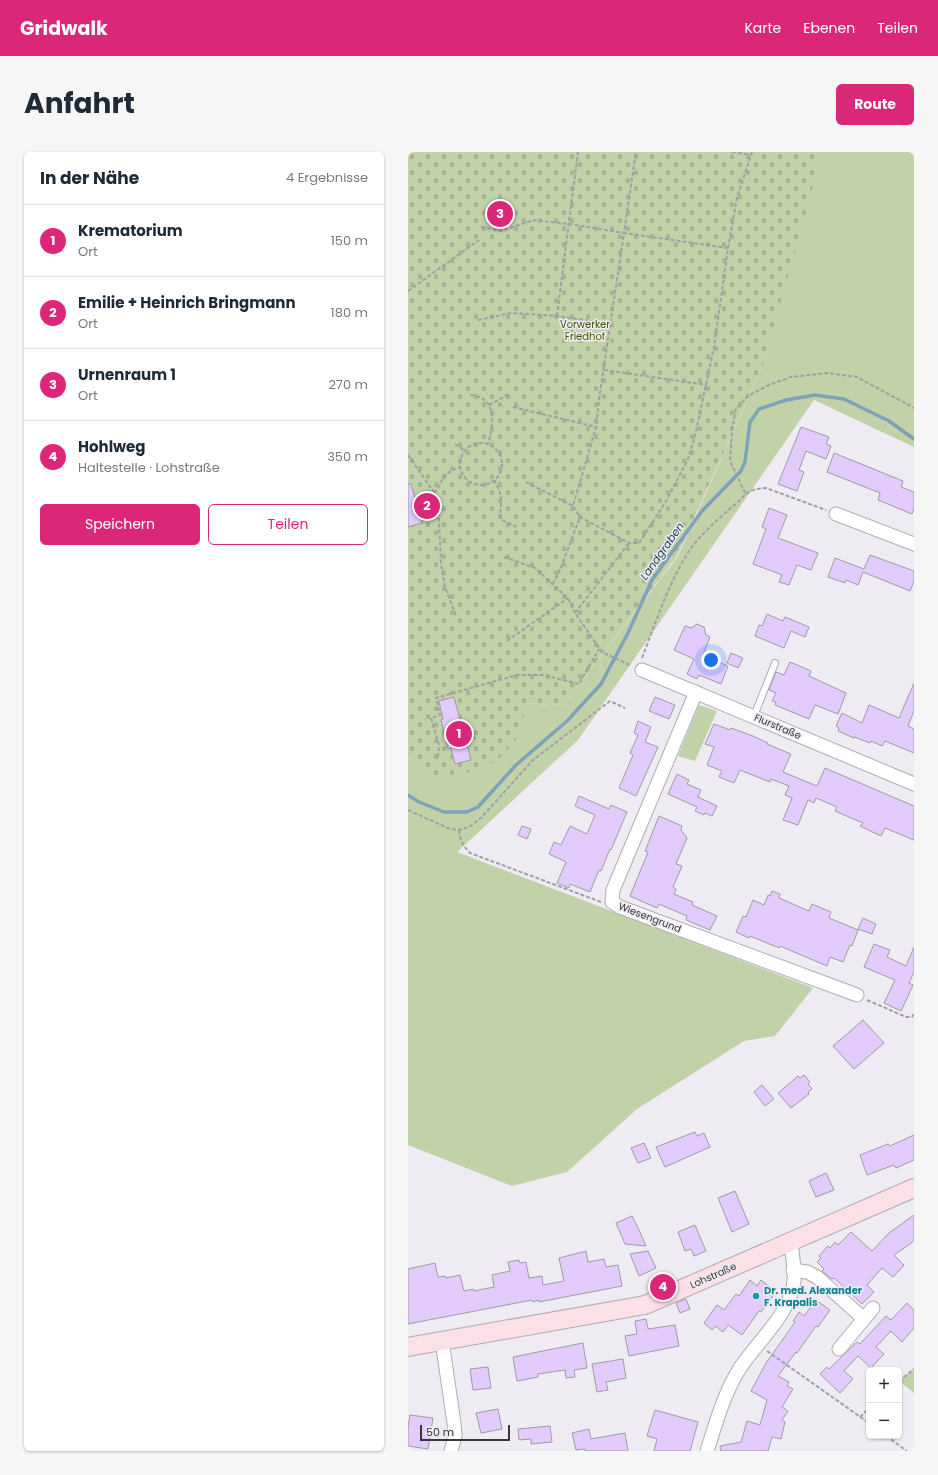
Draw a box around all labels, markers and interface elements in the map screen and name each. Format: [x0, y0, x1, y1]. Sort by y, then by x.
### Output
text: Gridwalk [20, 15, 108, 42]
text: Karte [744, 18, 781, 38]
text: Ebenen [803, 18, 855, 38]
text: Teilen [877, 18, 918, 38]
text: Anfahrt [24, 84, 135, 123]
button: Route [836, 84, 914, 125]
text: In der Nähe [40, 166, 139, 190]
text: 4 Ergebnisse [286, 168, 368, 187]
pin: 3 [487, 199, 513, 229]
text: Krematorium [78, 220, 183, 241]
text: 1 [51, 231, 55, 250]
text: 150 m [331, 231, 368, 250]
text: Ort [78, 242, 98, 261]
text: Emilie + Heinrich Bringmann [78, 292, 296, 313]
text: 2 [49, 303, 57, 322]
text: 180 m [331, 303, 368, 322]
text: Ort [78, 314, 98, 333]
park label: Vorwerker Friedhof [560, 317, 610, 344]
text: Urnenraum 1 [78, 364, 176, 385]
text: 3 [49, 375, 57, 394]
text: 270 m [328, 375, 368, 394]
text: Ort [78, 386, 98, 405]
text: Hohlweg [78, 436, 145, 457]
text: 4 [49, 447, 57, 466]
text: 350 m [327, 447, 368, 466]
text: Haltestelle · Lohstraße [78, 458, 220, 477]
pin: 2 [414, 491, 440, 521]
button: Speichern [40, 504, 200, 545]
button: Teilen [208, 504, 368, 545]
water label: Landgraben [636, 519, 688, 583]
your location [701, 650, 721, 670]
street label: Flurstraße [752, 710, 804, 743]
pin: 1 [446, 719, 472, 749]
street label: Wiesengrund [616, 899, 683, 936]
street label: Lohstraße [688, 1259, 739, 1292]
pin: 4 [650, 1272, 676, 1302]
place label: Dr. med. Alexander F. Krapalis [764, 1283, 863, 1310]
marker: Dr. med. Alexander F. Krapalis [751, 1291, 761, 1301]
map controls [866, 1367, 902, 1439]
button: + [866, 1367, 902, 1403]
button: − [866, 1403, 902, 1439]
scale bar [420, 1423, 510, 1442]
text: 50 m [426, 1424, 454, 1440]

